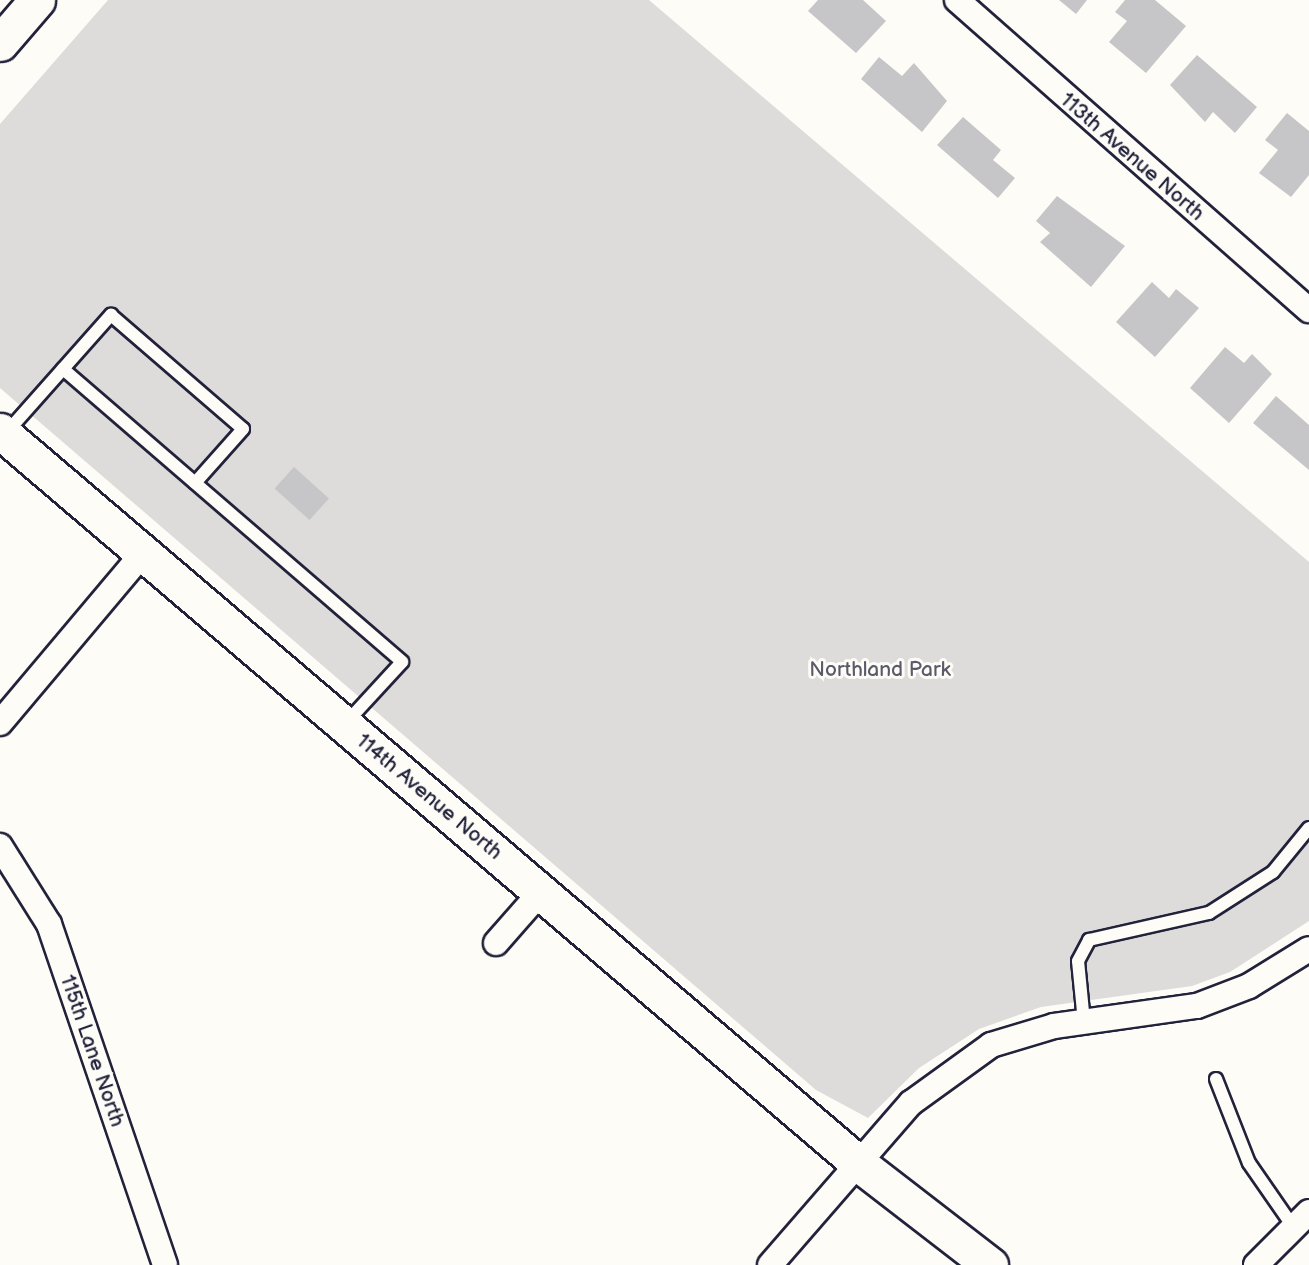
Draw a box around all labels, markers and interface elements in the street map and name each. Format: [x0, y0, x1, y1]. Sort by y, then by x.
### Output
street label: 113th Avenue North [1055, 88, 1209, 226]
park label: Northland Park [809, 657, 951, 683]
street label: 114th Avenue North [351, 729, 507, 865]
street label: 115th Lane North [54, 972, 130, 1130]

